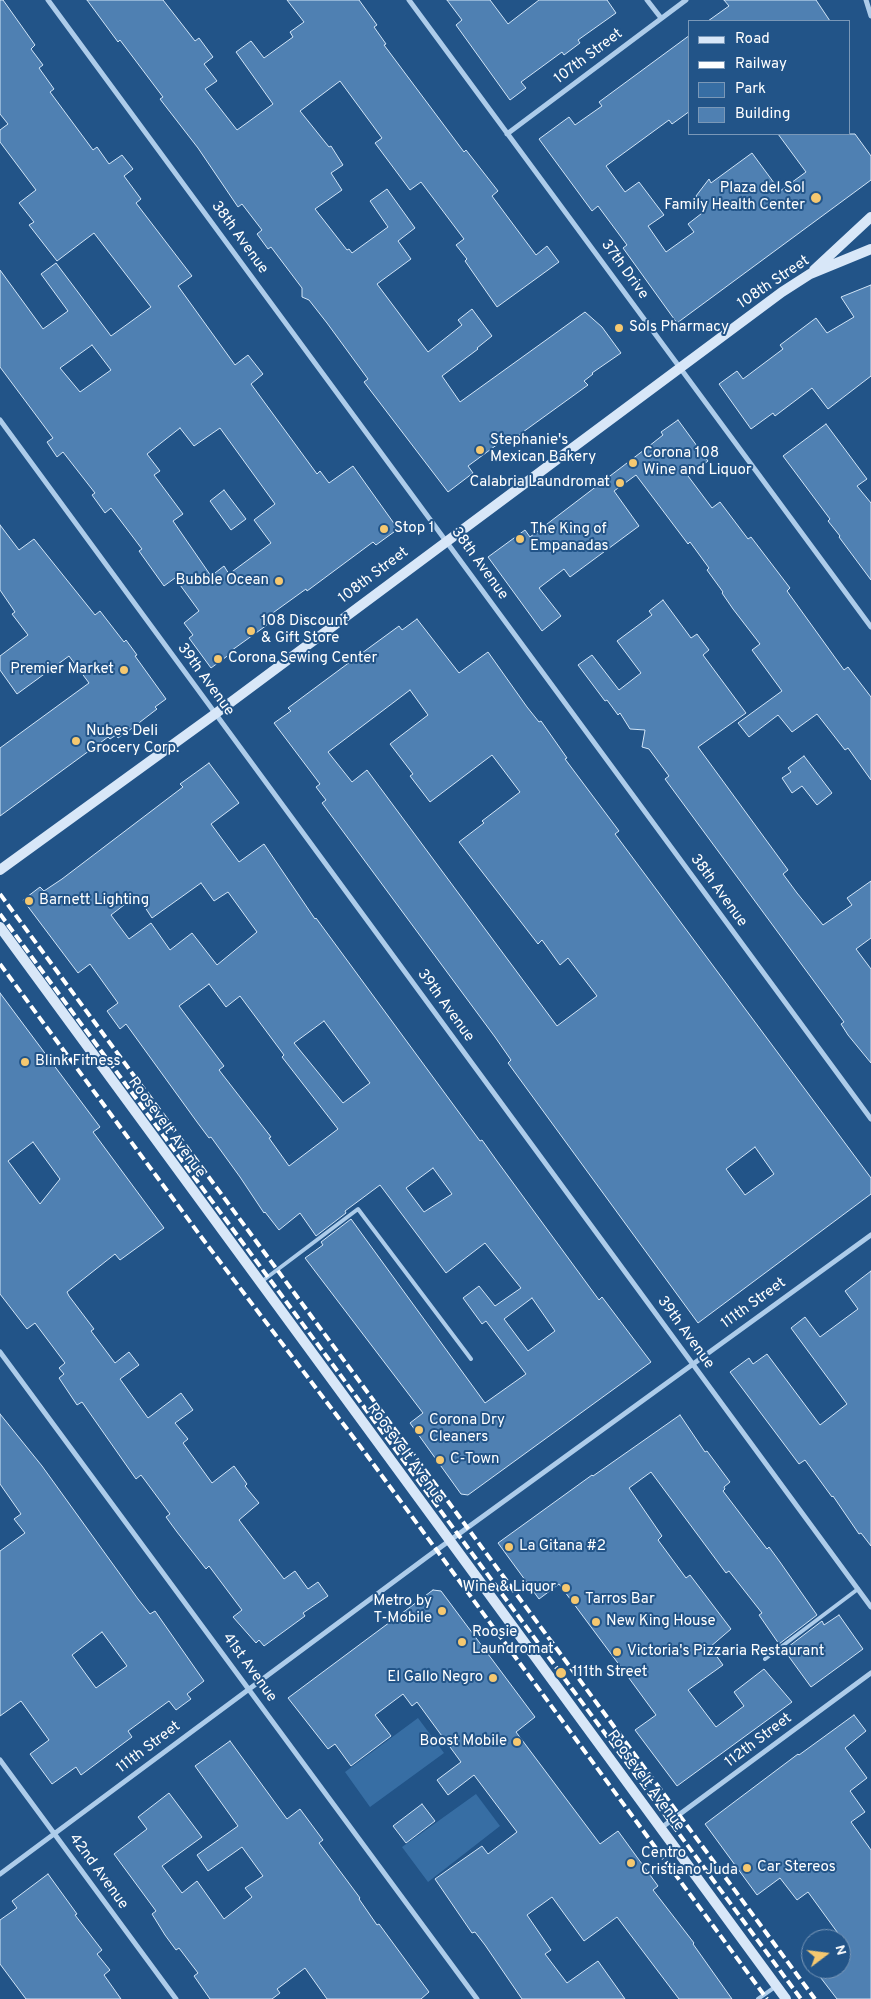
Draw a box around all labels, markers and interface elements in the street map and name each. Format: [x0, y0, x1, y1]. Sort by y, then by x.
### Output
legend [688, 20, 851, 135]
street label: 107th Street [551, 26, 627, 88]
text: Road [735, 30, 770, 49]
text: Railway [735, 55, 787, 74]
text: Park [735, 80, 766, 99]
text: Building [735, 105, 790, 124]
place label: Plaza del Sol Family Health Center [664, 180, 805, 215]
marker: Plaza del Sol Family Health Center [809, 191, 823, 205]
street label: 38th Avenue [207, 198, 271, 278]
street label: 37th Drive [596, 237, 652, 303]
street label: 108th Street [735, 252, 813, 314]
place label: Sols Pharmacy [629, 319, 729, 337]
marker: Sols Pharmacy [613, 322, 625, 334]
place label: Stephanie's Mexican Bakery [490, 432, 596, 467]
marker: Stephanie's Mexican Bakery [474, 444, 486, 456]
place label: Corona 108 Wine and Liquor [643, 445, 752, 480]
marker: Corona 108 Wine and Liquor [627, 457, 639, 469]
place label: Calabria Laundromat [469, 474, 610, 492]
marker: Calabria Laundromat [614, 477, 626, 489]
place label: Stop 1 [394, 520, 434, 538]
place label: The King of Empanadas [530, 521, 609, 556]
marker: Stop 1 [378, 523, 390, 535]
street label: 38th Avenue [447, 524, 511, 604]
marker: The King of Empanadas [514, 533, 526, 545]
street label: 108th Street [336, 544, 412, 608]
place label: Bubble Ocean [175, 572, 269, 590]
marker: Bubble Ocean [273, 575, 285, 587]
place label: 108 Discount & Gift Store [261, 613, 348, 648]
marker: 108 Discount & Gift Store [245, 625, 257, 637]
street label: 39th Avenue [173, 640, 237, 720]
place label: Corona Sewing Center [228, 650, 377, 668]
marker: Corona Sewing Center [212, 653, 224, 665]
place label: Premier Market [10, 661, 114, 679]
marker: Premier Market [118, 664, 130, 676]
place label: Nubes Deli Grocery Corp. [86, 723, 179, 758]
marker: Nubes Deli Grocery Corp. [70, 735, 82, 747]
street label: 38th Avenue [686, 851, 750, 931]
place label: Barnett Lighting [39, 892, 149, 910]
marker: Barnett Lighting [23, 895, 35, 907]
street label: 39th Avenue [413, 966, 477, 1046]
place label: Blink Fitness [35, 1053, 120, 1071]
marker: Blink Fitness [19, 1056, 31, 1068]
street label: Roosevelt Avenue [123, 1074, 209, 1182]
street label: 111th Street [718, 1275, 790, 1333]
street label: 39th Avenue [653, 1293, 717, 1373]
street label: Roosevelt Avenue [362, 1400, 448, 1508]
place label: Corona Dry Cleaners [429, 1412, 505, 1447]
marker: Corona Dry Cleaners [413, 1424, 425, 1436]
place label: C-Town [450, 1451, 499, 1469]
marker: C-Town [434, 1454, 446, 1466]
place label: La Gitana #2 [519, 1538, 606, 1556]
marker: La Gitana #2 [503, 1541, 515, 1553]
place label: Wine & Liquor [463, 1579, 556, 1597]
marker: Wine & Liquor [560, 1582, 572, 1594]
place label: Tarros Bar [585, 1591, 655, 1609]
place label: Metro by T-Mobile [373, 1593, 432, 1628]
marker: Tarros Bar [569, 1594, 581, 1606]
marker: Metro by T-Mobile [436, 1605, 448, 1617]
place label: New King House [606, 1613, 715, 1631]
marker: New King House [590, 1616, 602, 1628]
place label: Roosie Laundromat [472, 1624, 554, 1659]
street label: 41st Avenue [218, 1630, 280, 1706]
marker: Roosie Laundromat [456, 1636, 468, 1648]
place label: Victoria's Pizzaria Restaurant [627, 1643, 824, 1661]
marker: Victoria's Pizzaria Restaurant [611, 1646, 623, 1658]
place label: 111th Street [572, 1664, 647, 1682]
marker: 111th Street [554, 1666, 568, 1680]
place label: El Gallo Negro [387, 1669, 483, 1687]
marker: El Gallo Negro [487, 1672, 499, 1684]
street label: 112th Street [722, 1710, 796, 1772]
street label: 111th Street [113, 1718, 185, 1778]
street label: Roosevelt Avenue [602, 1727, 688, 1835]
place label: Boost Mobile [419, 1733, 507, 1751]
marker: Boost Mobile [511, 1736, 523, 1748]
street label: 42nd Avenue [64, 1831, 132, 1913]
place label: Centro Cristiano Juda [641, 1845, 738, 1880]
marker: Centro Cristiano Juda [625, 1857, 637, 1869]
place label: Car Stereos [757, 1859, 836, 1877]
marker: Car Stereos [741, 1862, 753, 1874]
north arrow [801, 1929, 851, 1979]
text: N [830, 1943, 850, 1957]

